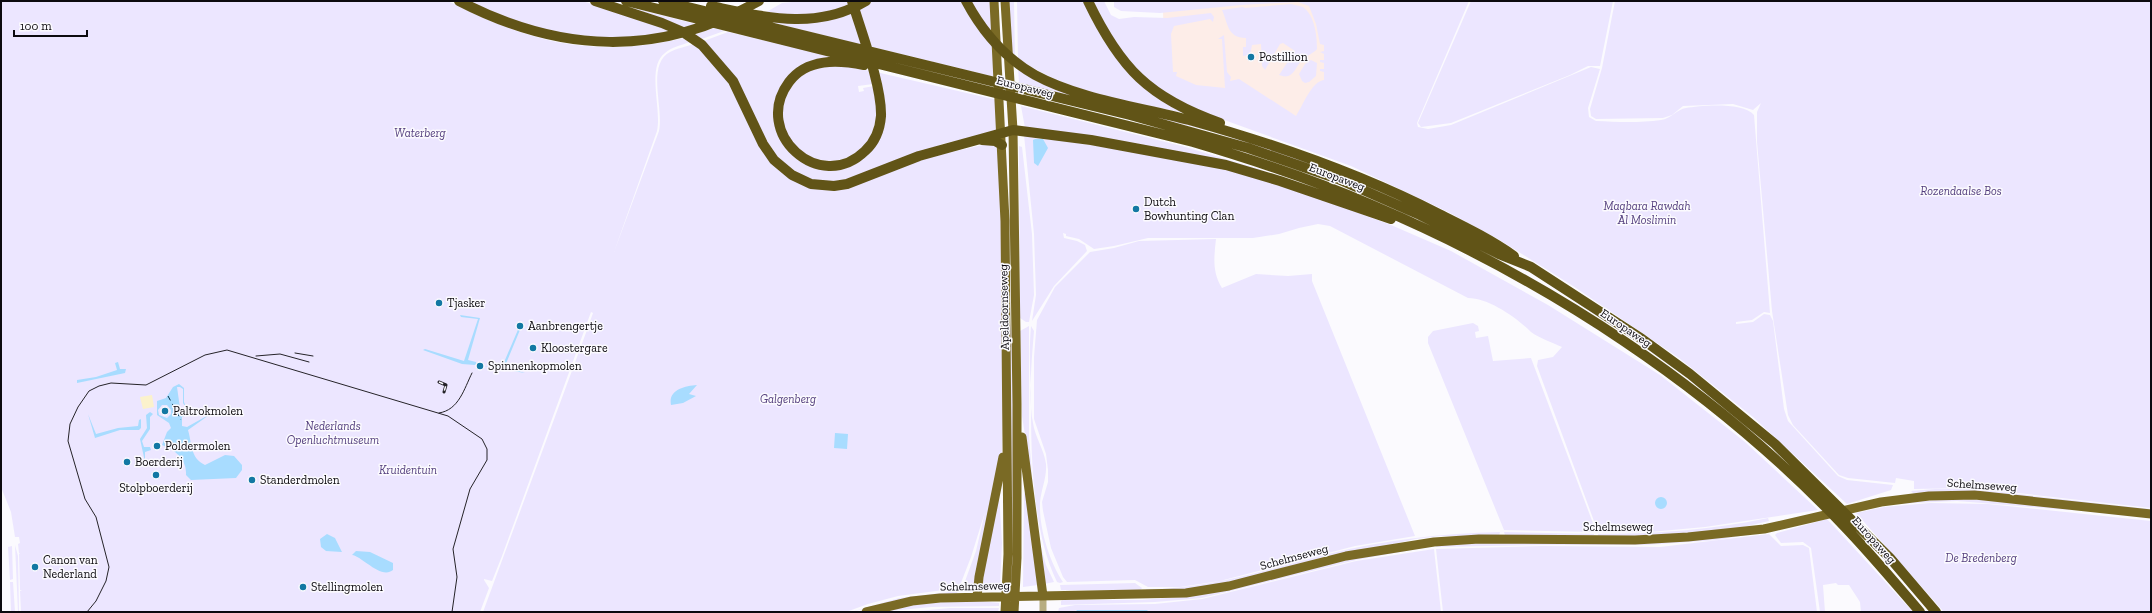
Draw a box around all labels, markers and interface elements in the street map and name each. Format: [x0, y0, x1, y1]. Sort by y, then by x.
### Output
scale bar [14, 12, 87, 38]
text: 100 m [20, 19, 52, 33]
place label: Postillion [1259, 50, 1308, 64]
marker: Postillion [1246, 52, 1256, 62]
street label: Europaweg [995, 73, 1055, 101]
park label: Waterberg [394, 126, 447, 140]
street label: Europaweg [1307, 160, 1367, 194]
park label: Rozendaalse Bos [1920, 184, 2002, 198]
place label: Dutch Bowhunting Clan [1144, 195, 1234, 223]
park label: Maqbara Rawdah Al Moslimin [1604, 199, 1690, 227]
marker: Dutch Bowhunting Clan [1131, 204, 1141, 214]
street label: Apeldoornseweg [996, 263, 1012, 350]
place label: Tjasker [447, 296, 485, 311]
marker: Tjasker [434, 298, 444, 308]
street label: Europaweg [1598, 306, 1654, 350]
place label: Aanbrengertje [528, 319, 603, 334]
marker: Aanbrengertje [515, 321, 525, 331]
place label: Kloostergare [541, 341, 608, 355]
marker: Kloostergare [528, 343, 538, 353]
place label: Spinnenkopmolen [488, 359, 582, 373]
marker: Spinnenkopmolen [475, 361, 485, 371]
park label: Galgenberg [760, 392, 817, 406]
place label: Paltrokmolen [173, 404, 243, 418]
marker: Paltrokmolen [160, 406, 170, 416]
park label: Nederlands Openluchtmuseum [287, 419, 380, 447]
place label: Poldermolen [165, 439, 231, 453]
marker: Poldermolen [152, 441, 162, 451]
place label: Boerderij [135, 455, 183, 470]
marker: Boerderij [122, 457, 132, 467]
park label: Kruidentuin [379, 463, 437, 477]
marker: Stolpboerderij [151, 470, 161, 480]
place label: Standerdmolen [260, 473, 340, 487]
marker: Standerdmolen [247, 475, 257, 485]
street label: Schelmseweg [1947, 476, 2018, 494]
place label: Stolpboerderij [119, 481, 193, 496]
street label: Europaweg [1849, 514, 1899, 567]
street label: Schelmseweg [1583, 520, 1653, 534]
street label: Schelmseweg [1258, 541, 1330, 573]
park label: De Bredenberg [1945, 551, 2018, 565]
place label: Canon van Nederland [43, 553, 98, 581]
marker: Canon van Nederland [30, 562, 40, 572]
street label: Schelmseweg [940, 578, 1010, 594]
place label: Stellingmolen [311, 580, 383, 594]
marker: Stellingmolen [298, 582, 308, 592]

